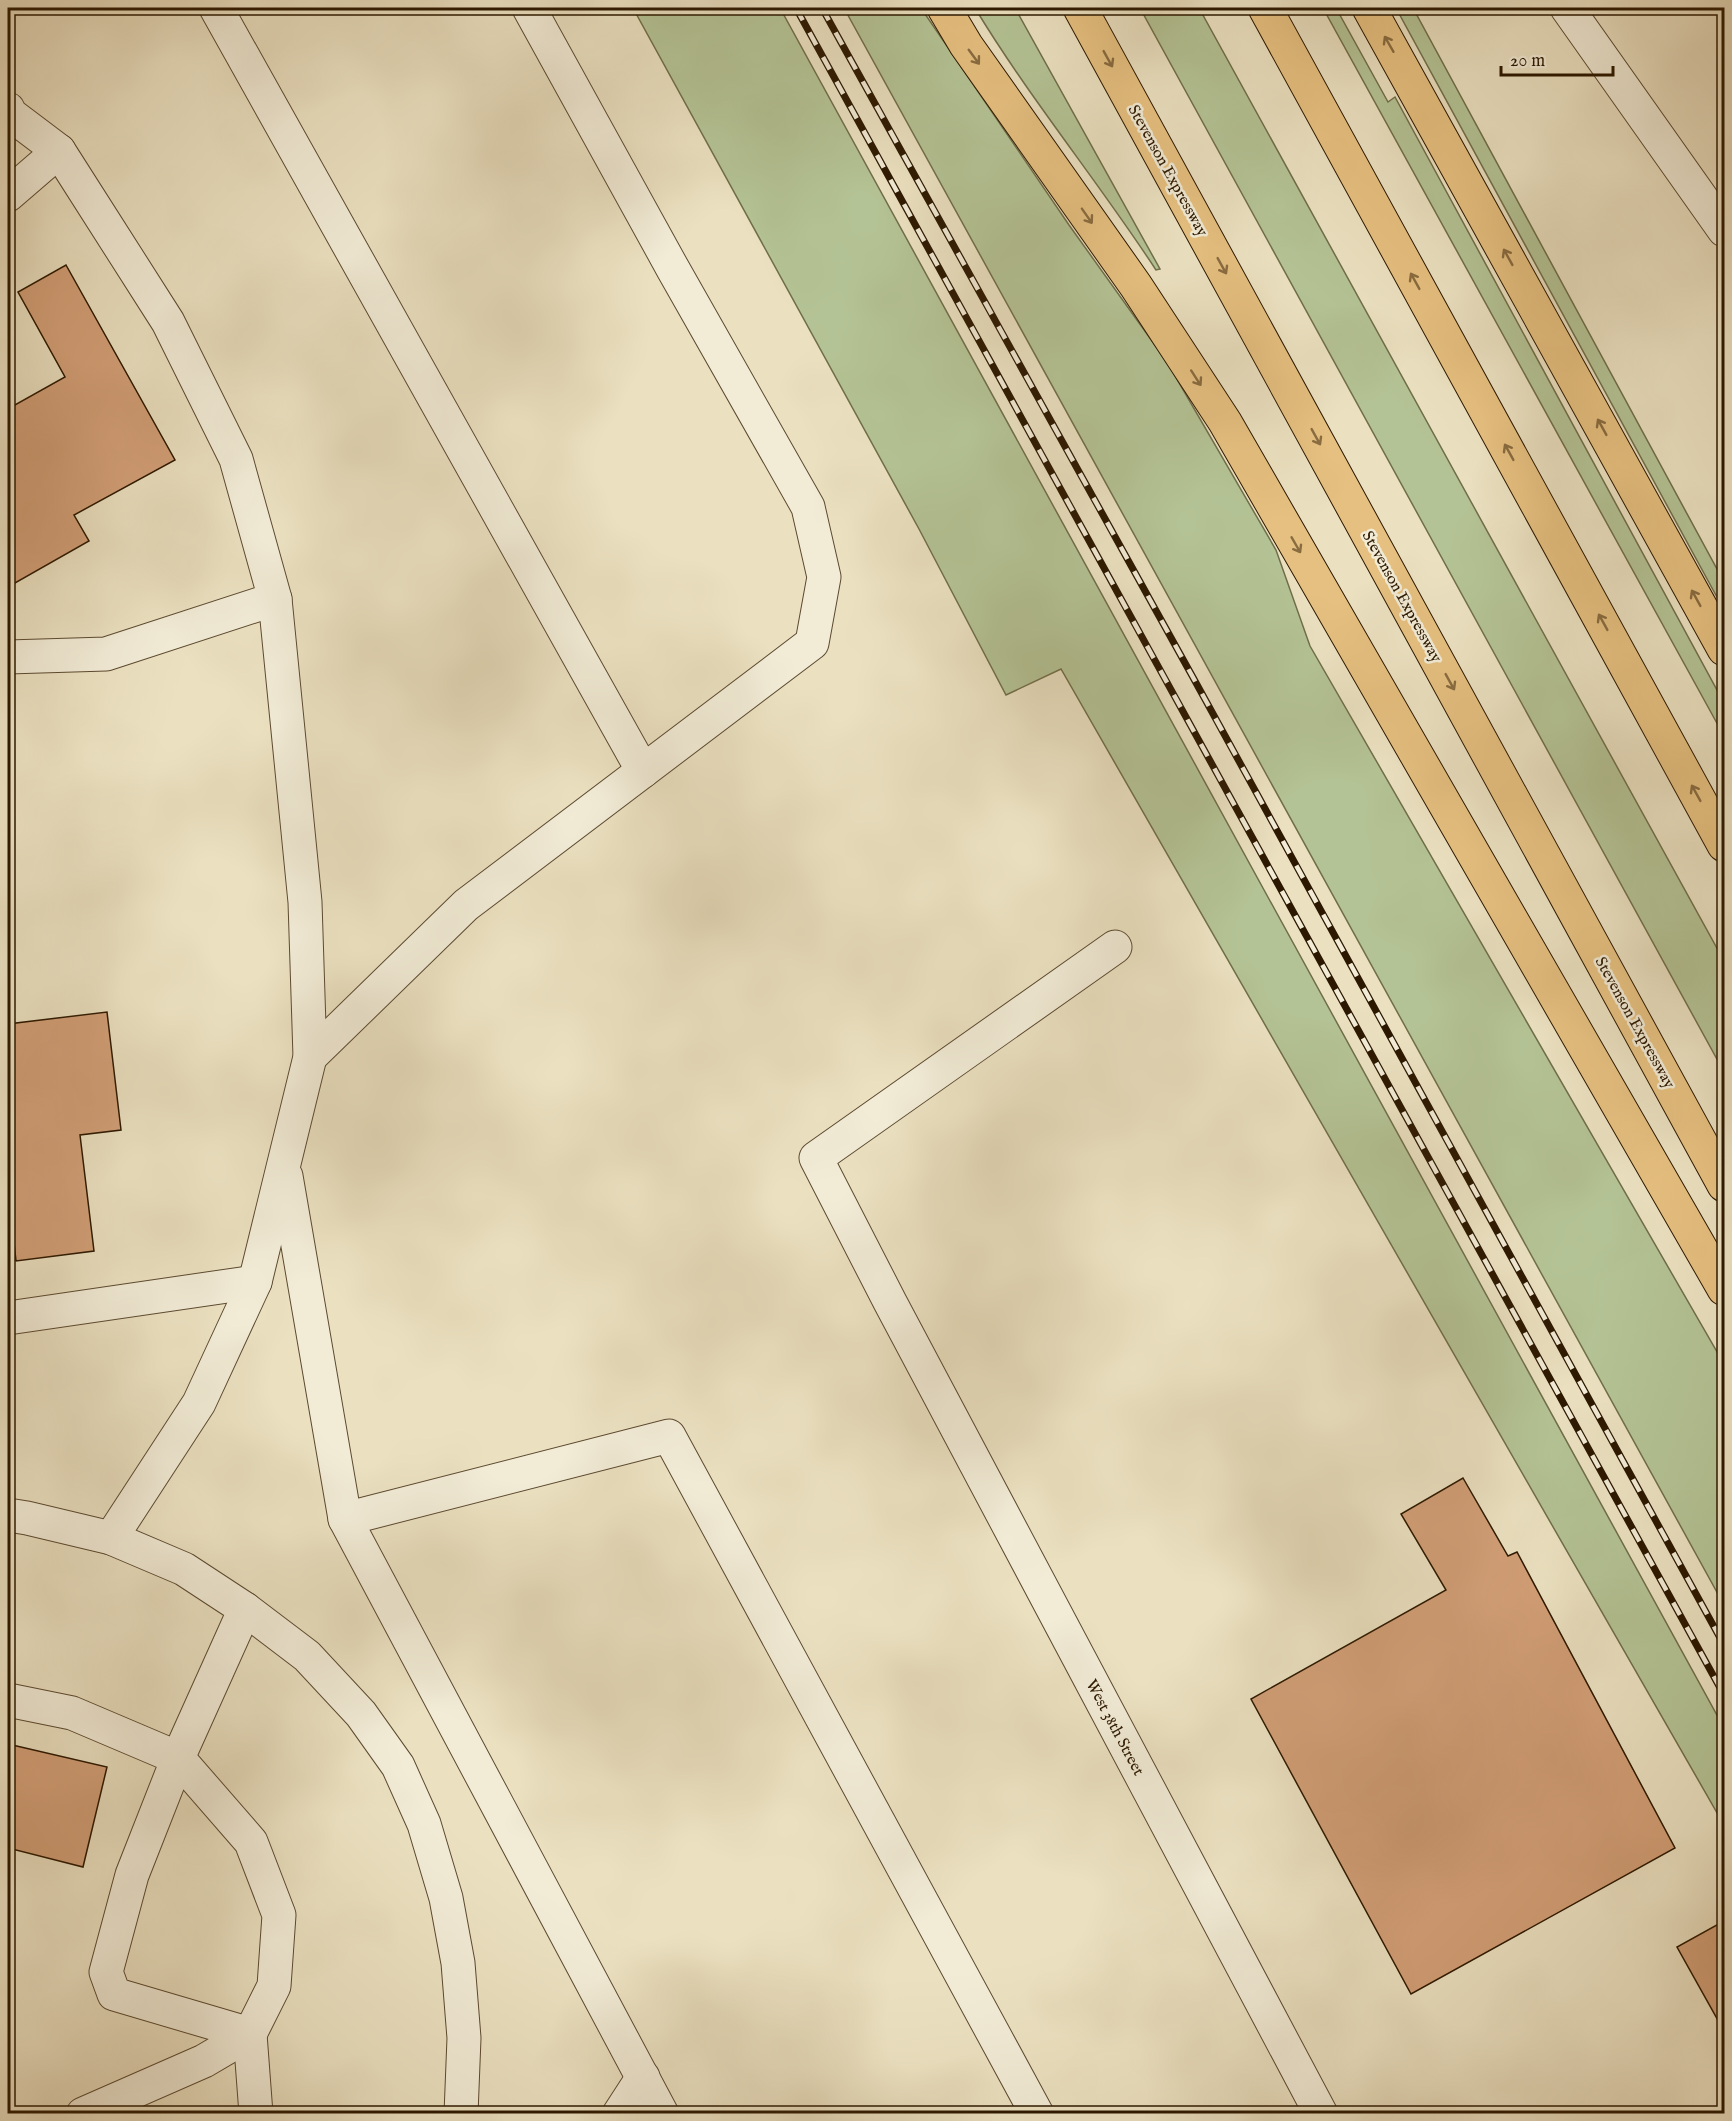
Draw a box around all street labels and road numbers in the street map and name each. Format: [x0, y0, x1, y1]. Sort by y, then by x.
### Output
street label: Stevenson Expressway [1123, 102, 1212, 240]
street label: Stevenson Expressway [1357, 528, 1446, 666]
street label: Stevenson Expressway [1590, 954, 1679, 1092]
street label: West 38th Street [1081, 1676, 1148, 1780]

